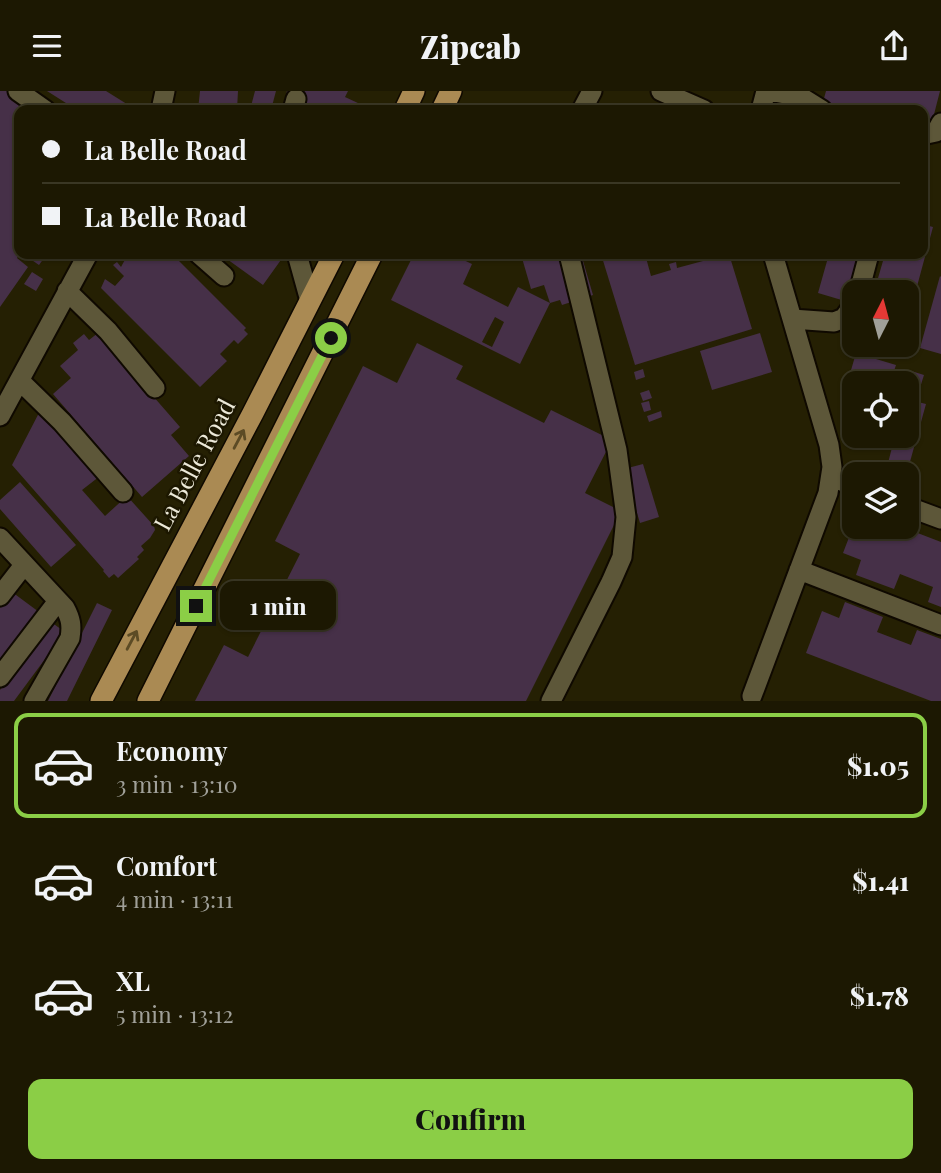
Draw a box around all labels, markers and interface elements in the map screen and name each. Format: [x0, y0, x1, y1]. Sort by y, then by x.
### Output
text: Zipcab [420, 24, 521, 67]
icon: menu [28, 27, 66, 65]
icon: share [875, 27, 913, 65]
text: La Belle Road [84, 132, 247, 167]
text: La Belle Road [84, 199, 247, 234]
north arrow [842, 280, 919, 357]
map controls [842, 280, 919, 539]
route start [315, 322, 347, 354]
button: locate [842, 371, 919, 448]
street label: La Belle Road [145, 392, 241, 536]
one-way arrow [233, 429, 246, 450]
button: layers [842, 462, 919, 539]
callout: 1 min [220, 581, 336, 631]
route end [180, 590, 212, 622]
text: 1 min [250, 590, 306, 621]
one-way arrow [126, 630, 139, 651]
text: Economy [116, 733, 227, 768]
icon: car [32, 734, 95, 797]
text: $1.05 [847, 748, 909, 783]
text: 3 min · 13:10 [116, 768, 237, 799]
text: Comfort [116, 848, 217, 883]
icon: car [32, 849, 95, 912]
text: $1.41 [852, 863, 909, 898]
text: 4 min · 13:11 [116, 883, 233, 914]
text: XL [116, 963, 150, 998]
icon: car [32, 964, 95, 1027]
text: $1.78 [850, 978, 909, 1013]
text: 5 min · 13:12 [116, 998, 234, 1029]
button: Confirm [28, 1079, 913, 1159]

